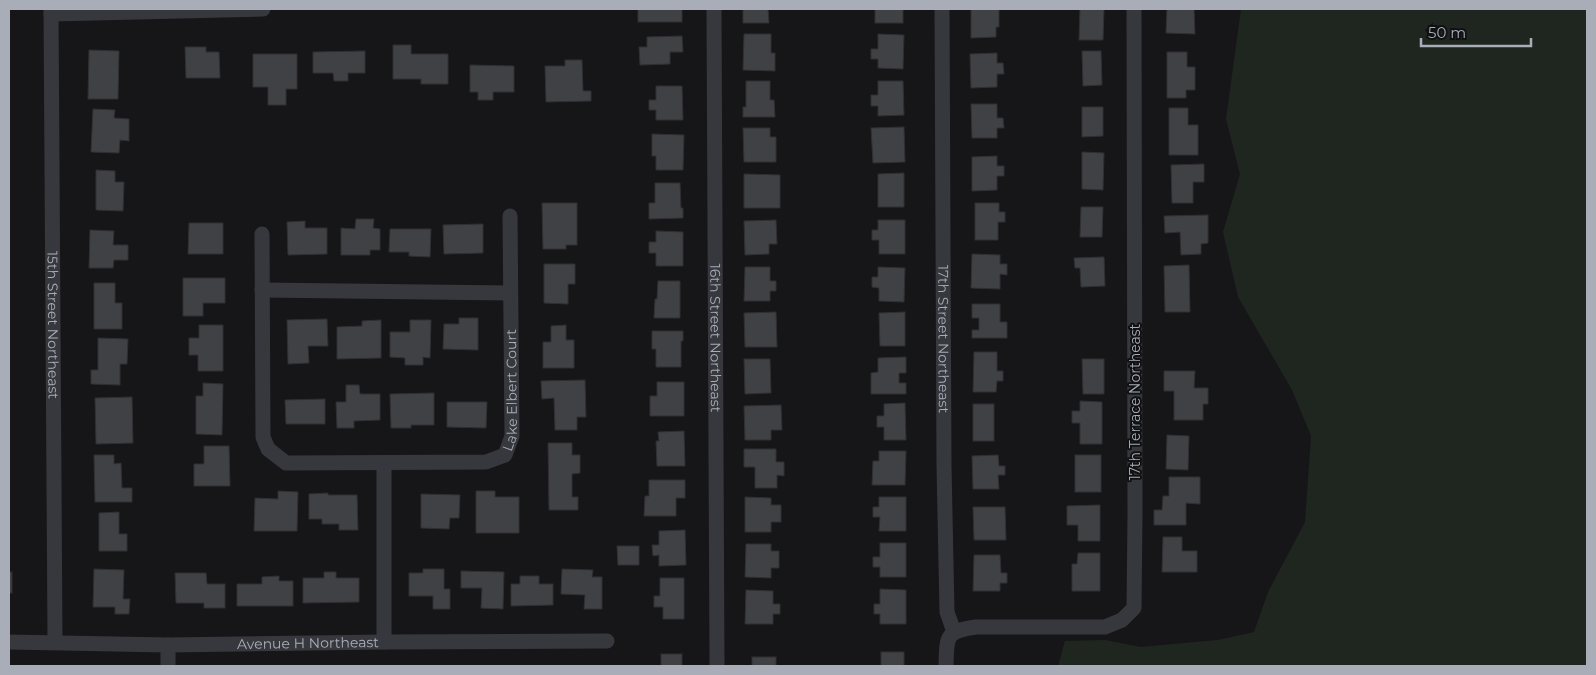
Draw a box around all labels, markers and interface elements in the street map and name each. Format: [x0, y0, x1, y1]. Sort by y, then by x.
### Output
scale bar [1421, 15, 1531, 47]
text: 50 m [1428, 23, 1466, 42]
street label: 15th Street Northeast [44, 251, 62, 399]
street label: 16th Street Northeast [706, 264, 725, 413]
street label: 17th Street Northeast [934, 265, 953, 413]
street label: 17th Terrace Northeast [1126, 323, 1144, 480]
street label: Lake Elbert Court [498, 329, 521, 454]
street label: Avenue H Northeast [237, 633, 379, 653]

